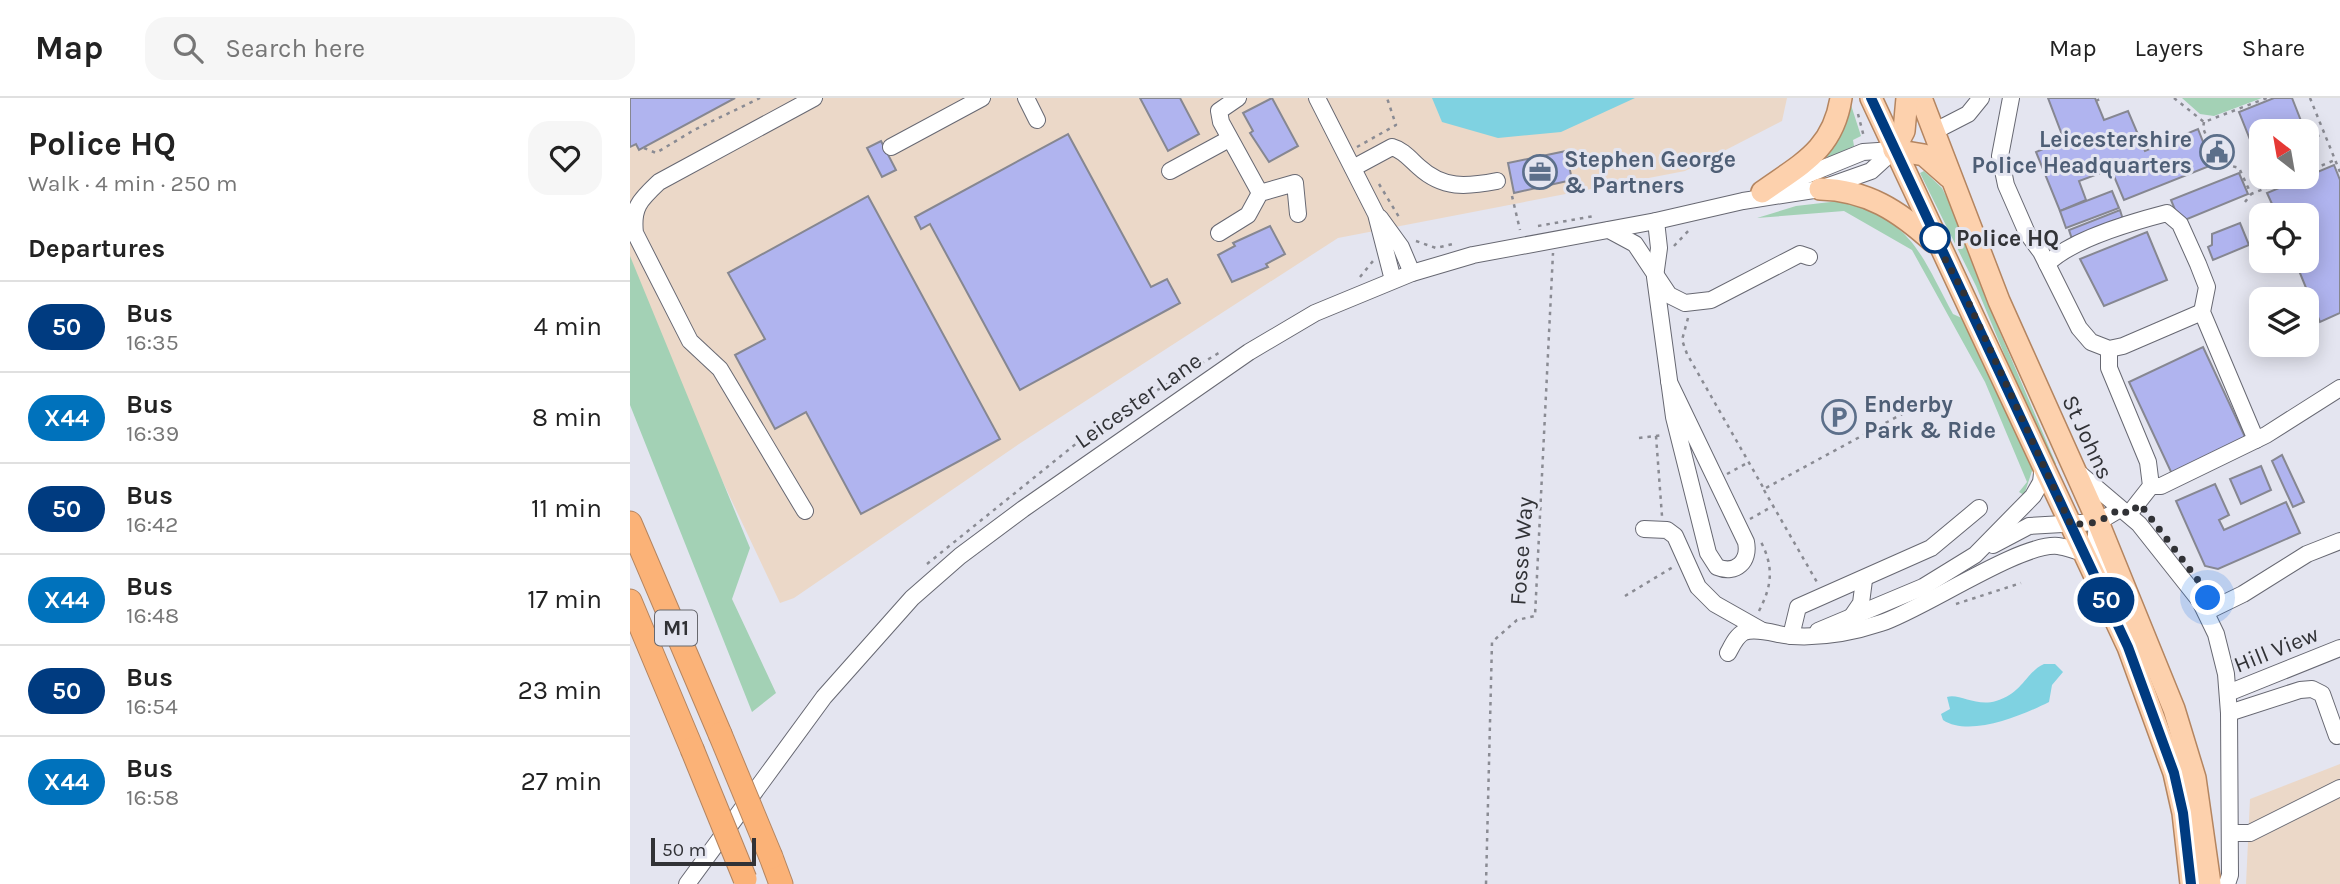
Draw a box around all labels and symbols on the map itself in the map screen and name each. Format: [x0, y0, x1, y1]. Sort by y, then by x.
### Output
north arrow [2249, 119, 2319, 189]
place label: Leicestershire Police Headquarters [1972, 126, 2192, 179]
public building icon: Leicestershire Police Headquarters [2198, 133, 2236, 171]
place label: Stephen George & Partners [1564, 146, 1736, 199]
office icon: Stephen George & Partners [1521, 153, 1559, 191]
marker: Police HQ [1920, 223, 1950, 253]
place label: Police HQ [1956, 225, 2059, 252]
street label: Leicester Lane [1070, 347, 1207, 454]
place label: Enderby Park & Ride [1864, 391, 1996, 444]
street label: St Johns [2056, 391, 2119, 484]
parking icon: Enderby Park & Ride [1820, 398, 1858, 436]
street label: Fosse Way [1504, 496, 1539, 606]
line badge: 50 [2074, 577, 2138, 623]
your location [2190, 580, 2225, 615]
road number: M1 [655, 610, 697, 646]
street label: Hill View [2230, 620, 2323, 679]
scale bar [651, 835, 756, 867]

